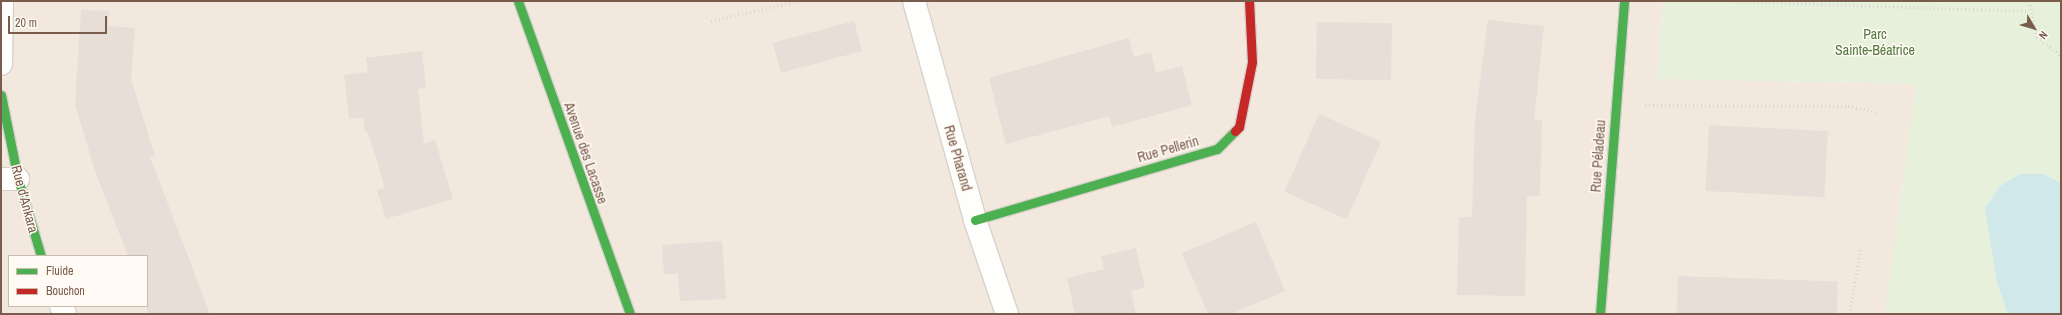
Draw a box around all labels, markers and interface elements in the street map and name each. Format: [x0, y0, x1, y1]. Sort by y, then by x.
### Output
scale bar [10, 8, 109, 34]
north arrow [2014, 8, 2054, 48]
text: 20 m [15, 15, 37, 31]
park label: Parc Sainte-Béatrice [1835, 26, 1915, 58]
text: N [2036, 29, 2051, 42]
street label: Avenue des Lacasse [561, 100, 611, 206]
street label: Rue Péladeau [1587, 119, 1609, 193]
street label: Rue Pharand [941, 123, 975, 193]
street label: Rue Pellerin [1135, 132, 1201, 166]
street label: Rue d'Ankara [8, 163, 42, 235]
legend [8, 255, 148, 307]
text: Fluide [46, 263, 73, 279]
text: Bouchon [46, 283, 85, 299]

